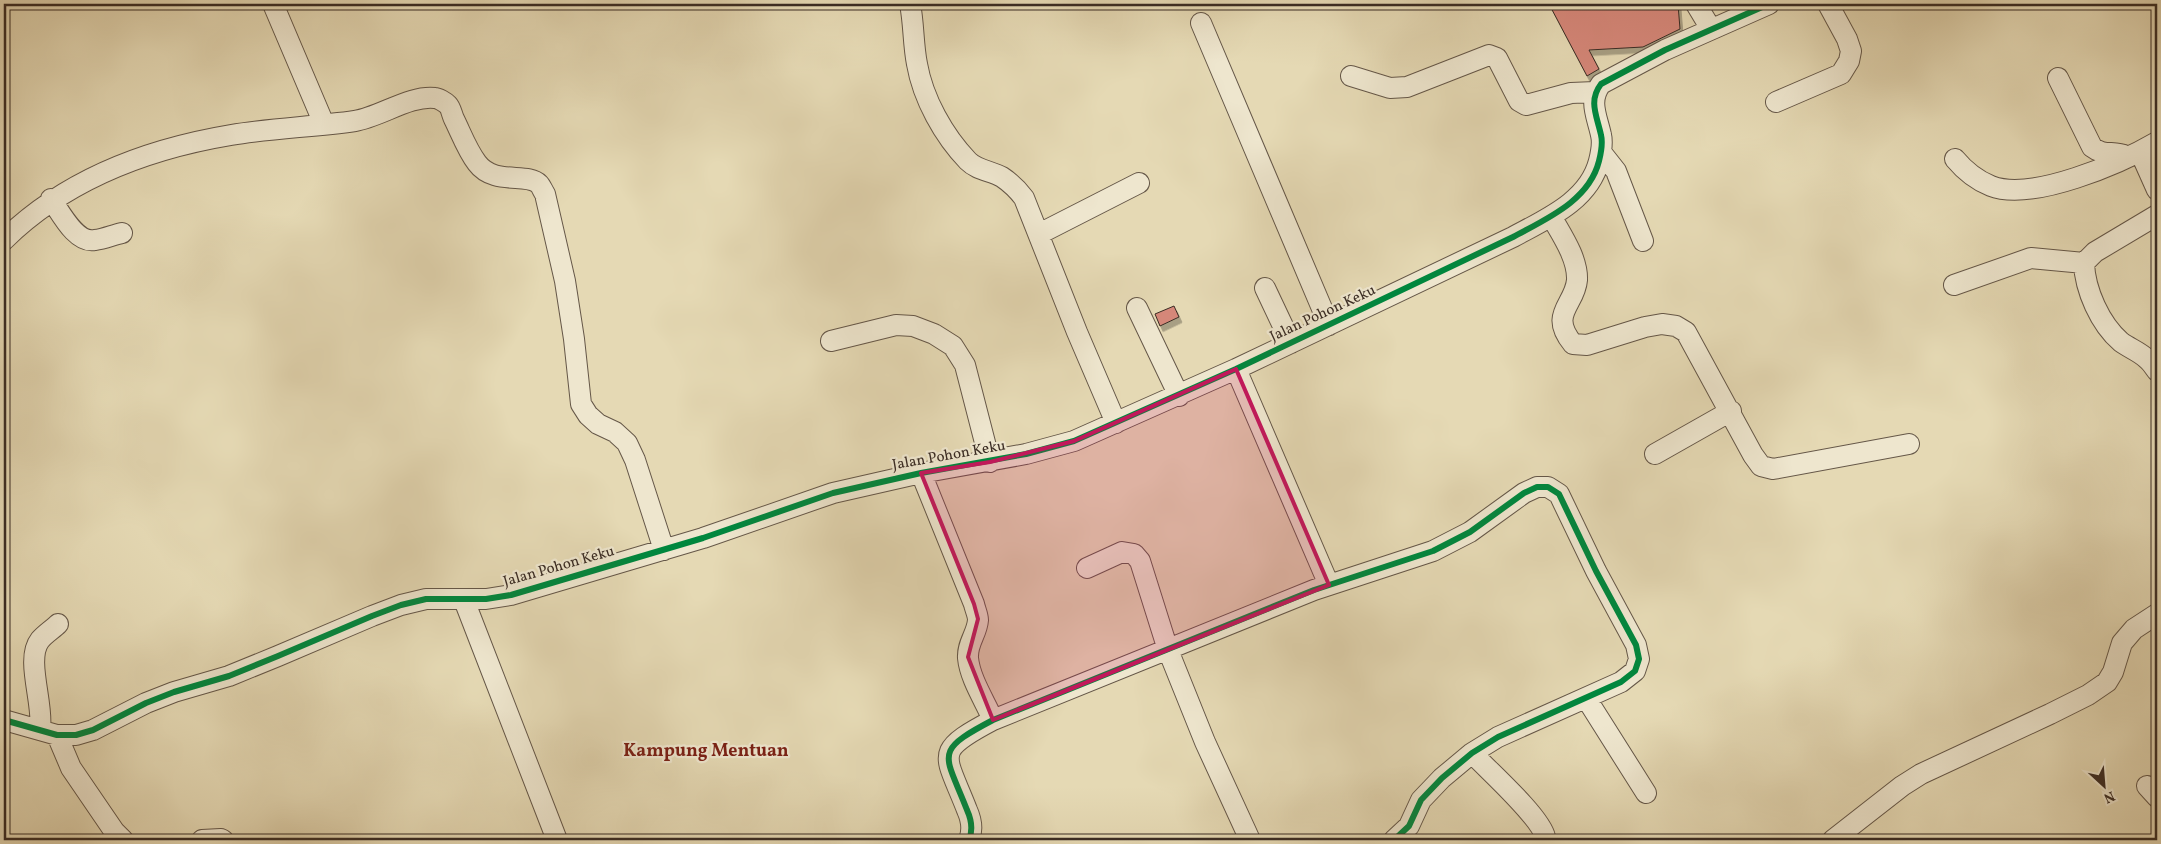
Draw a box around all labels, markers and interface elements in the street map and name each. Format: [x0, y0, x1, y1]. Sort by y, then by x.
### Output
street label: Jalan Pohon Keku [1267, 280, 1379, 348]
street label: Jalan Pohon Keku [891, 436, 1007, 476]
street label: Jalan Pohon Keku [501, 541, 617, 593]
district label: Kampung Mentuan [623, 739, 789, 764]
north arrow [2078, 762, 2128, 812]
text: N [2100, 786, 2118, 807]

